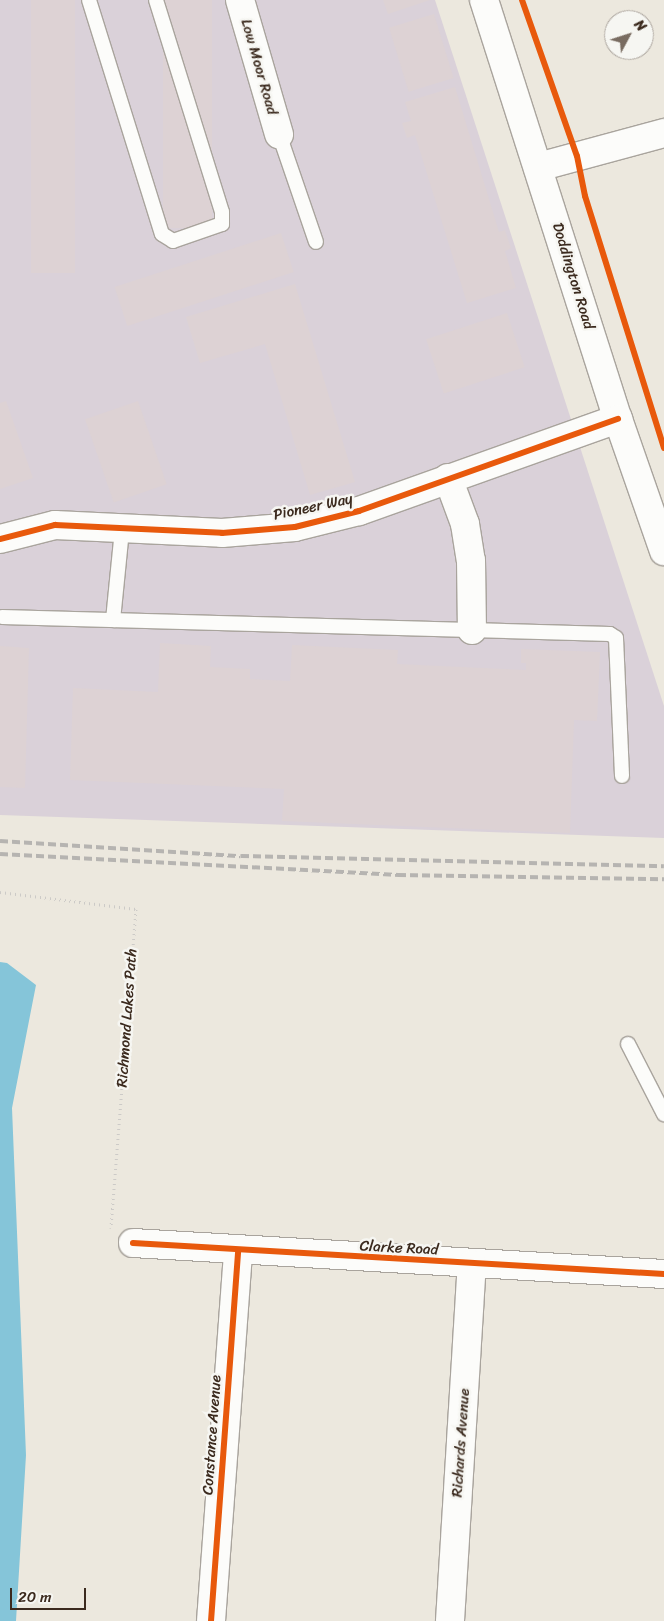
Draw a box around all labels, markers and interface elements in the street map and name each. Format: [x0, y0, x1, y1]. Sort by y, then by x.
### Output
north arrow [604, 10, 654, 60]
text: N [627, 14, 653, 37]
street label: Low Moor Road [237, 17, 281, 117]
street label: Doddington Road [548, 221, 598, 331]
street label: Pioneer Way [272, 490, 354, 524]
street label: Richmond Lakes Path [113, 948, 141, 1088]
street label: Clarke Road [359, 1237, 439, 1259]
street label: Constance Avenue [199, 1374, 225, 1496]
street label: Richards Avenue [448, 1388, 474, 1498]
scale bar [12, 1578, 89, 1610]
text: 20 m [18, 1584, 52, 1610]

